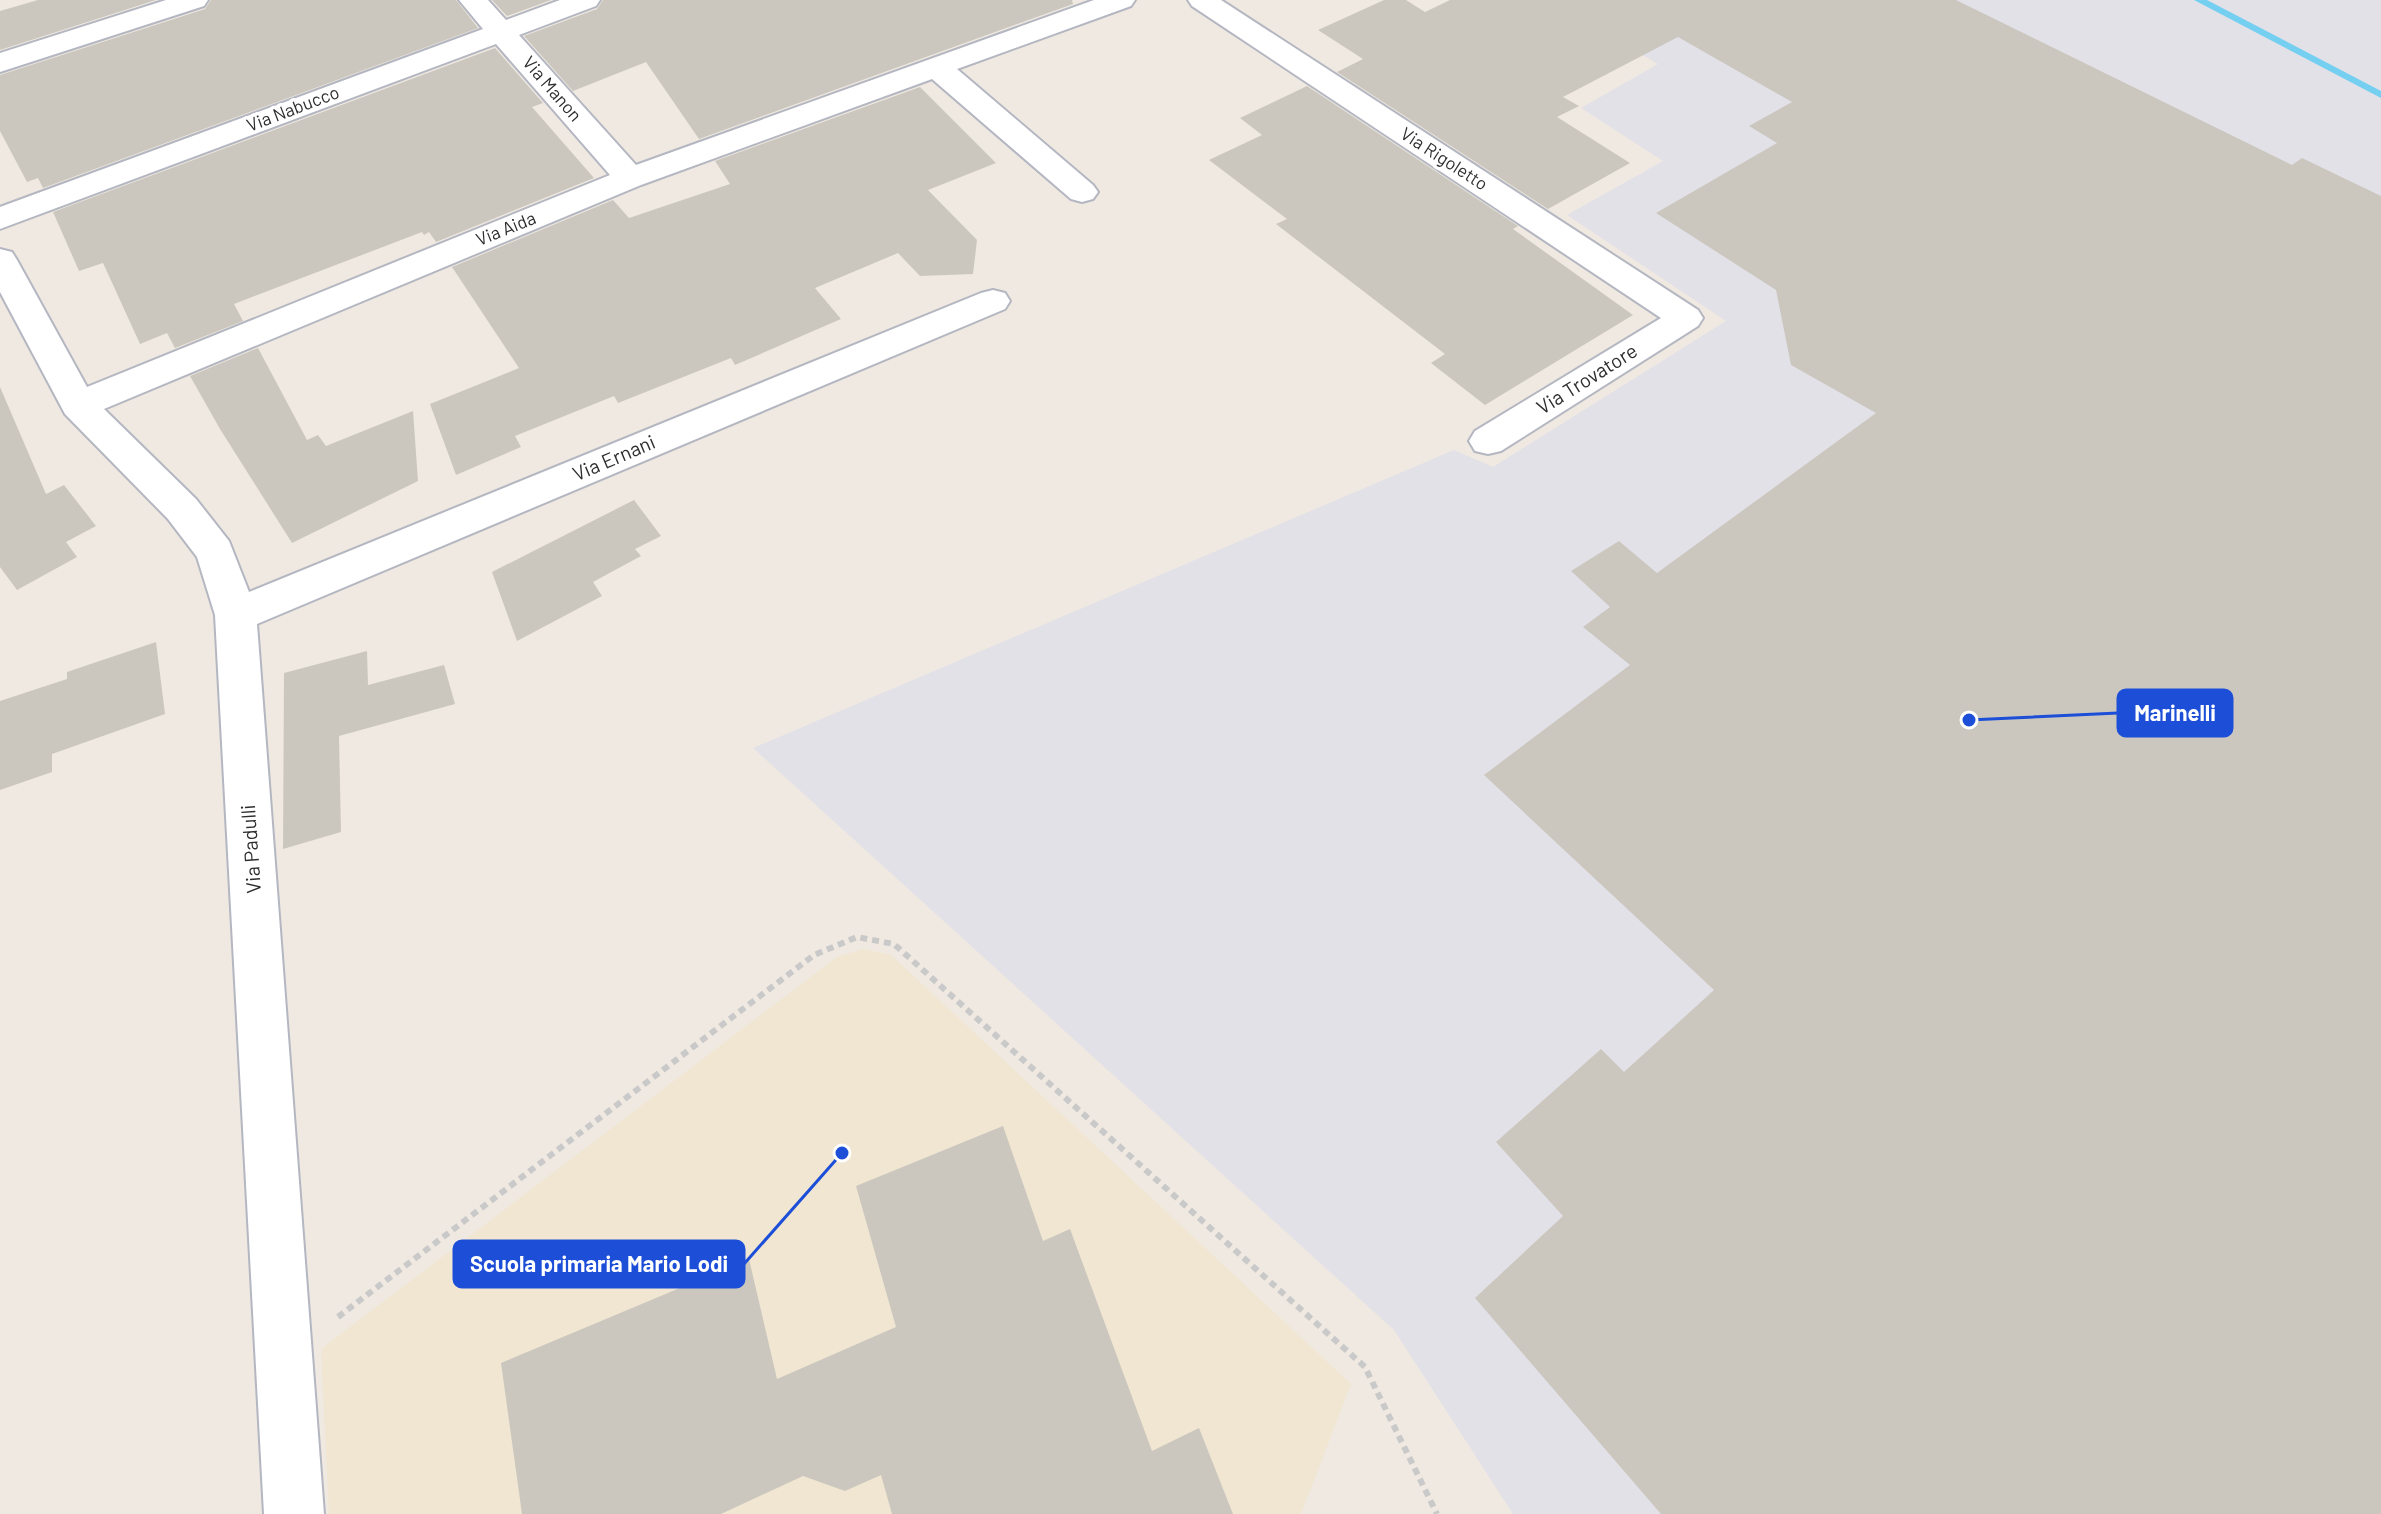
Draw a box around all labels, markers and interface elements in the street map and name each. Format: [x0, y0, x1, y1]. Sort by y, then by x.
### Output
street label: Via Manon [518, 51, 587, 125]
street label: Via Nabucco [243, 80, 342, 136]
street label: Via Rigoletto [1397, 122, 1492, 194]
street label: Via Aida [473, 206, 539, 250]
street label: Via Trovatore [1532, 338, 1641, 419]
street label: Via Ernani [569, 429, 659, 485]
callout: Marinelli [2118, 690, 2232, 736]
text: Marinelli [2134, 699, 2216, 725]
street label: Via Padulli [235, 804, 265, 894]
callout: Scuola primaria Mario Lodi [454, 1241, 744, 1287]
text: Scuola primaria Mario Lodi [470, 1250, 728, 1276]

